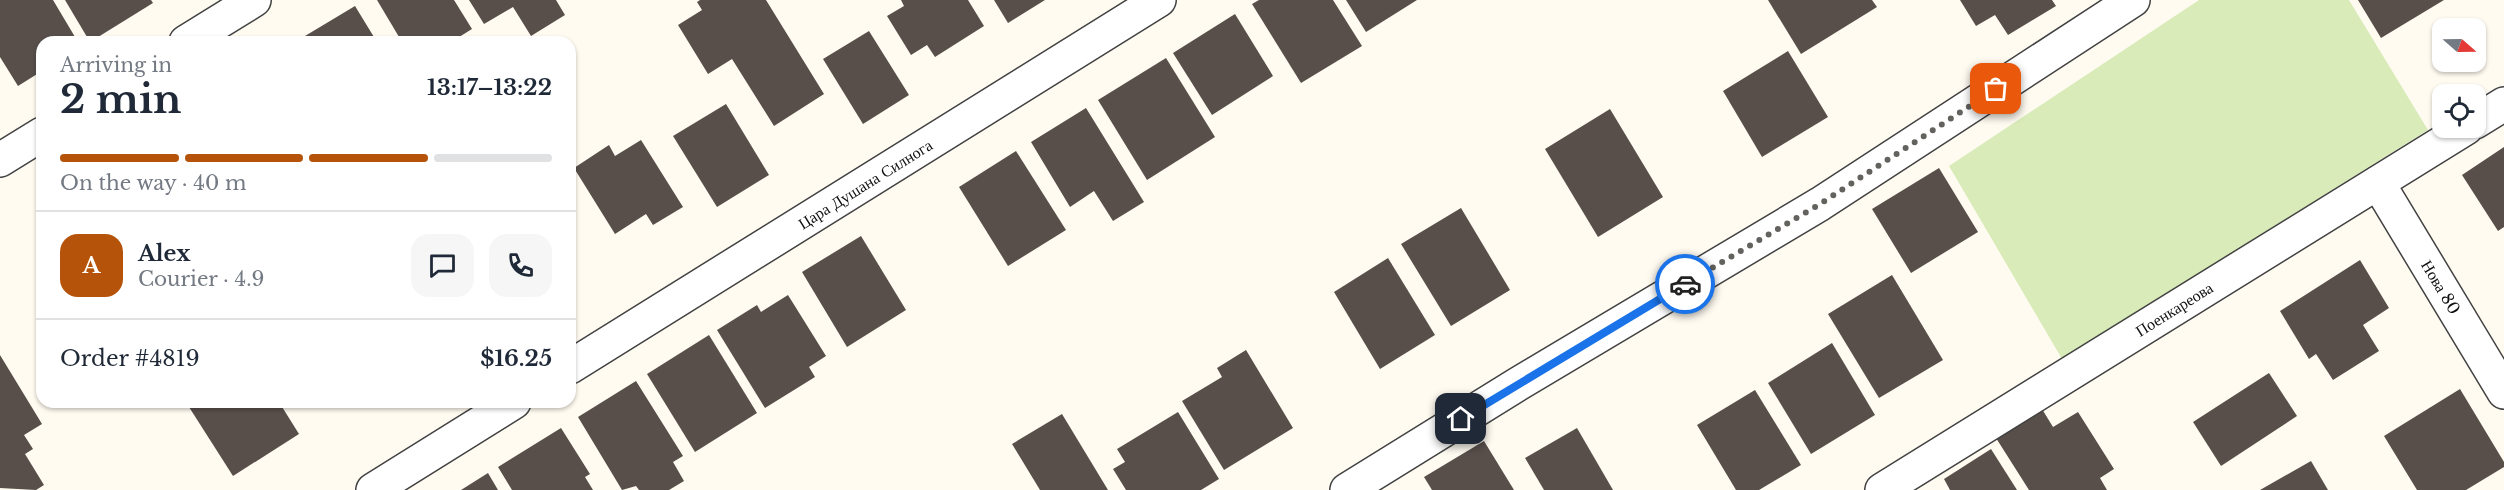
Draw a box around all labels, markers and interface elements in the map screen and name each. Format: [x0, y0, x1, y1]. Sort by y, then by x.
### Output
north arrow [2432, 18, 2486, 72]
map controls [2432, 18, 2486, 138]
text: Arriving in [60, 53, 172, 77]
pin [1970, 63, 2021, 114]
icon: bag [1979, 72, 2012, 105]
text: 13:17–13:22 [427, 74, 552, 101]
text: 2 min [60, 75, 181, 124]
button: locate [2432, 84, 2486, 138]
street label: Цара Душана Силнога [794, 135, 936, 233]
text: On the way · 40 m [60, 171, 246, 195]
button: chat [411, 234, 474, 297]
button: phone [489, 234, 552, 297]
text: Alex [138, 240, 191, 267]
text: A [83, 252, 100, 279]
courier [1655, 254, 1715, 314]
street label: Нова 80 [2417, 256, 2465, 318]
text: Courier · 4.9 [138, 267, 264, 291]
icon: car [1669, 268, 1702, 301]
street label: Поенкареова [2132, 277, 2216, 341]
text: Order #4819 [60, 345, 200, 372]
text: $16.25 [480, 345, 552, 372]
pin [1435, 393, 1486, 444]
icon: home [1444, 402, 1477, 435]

